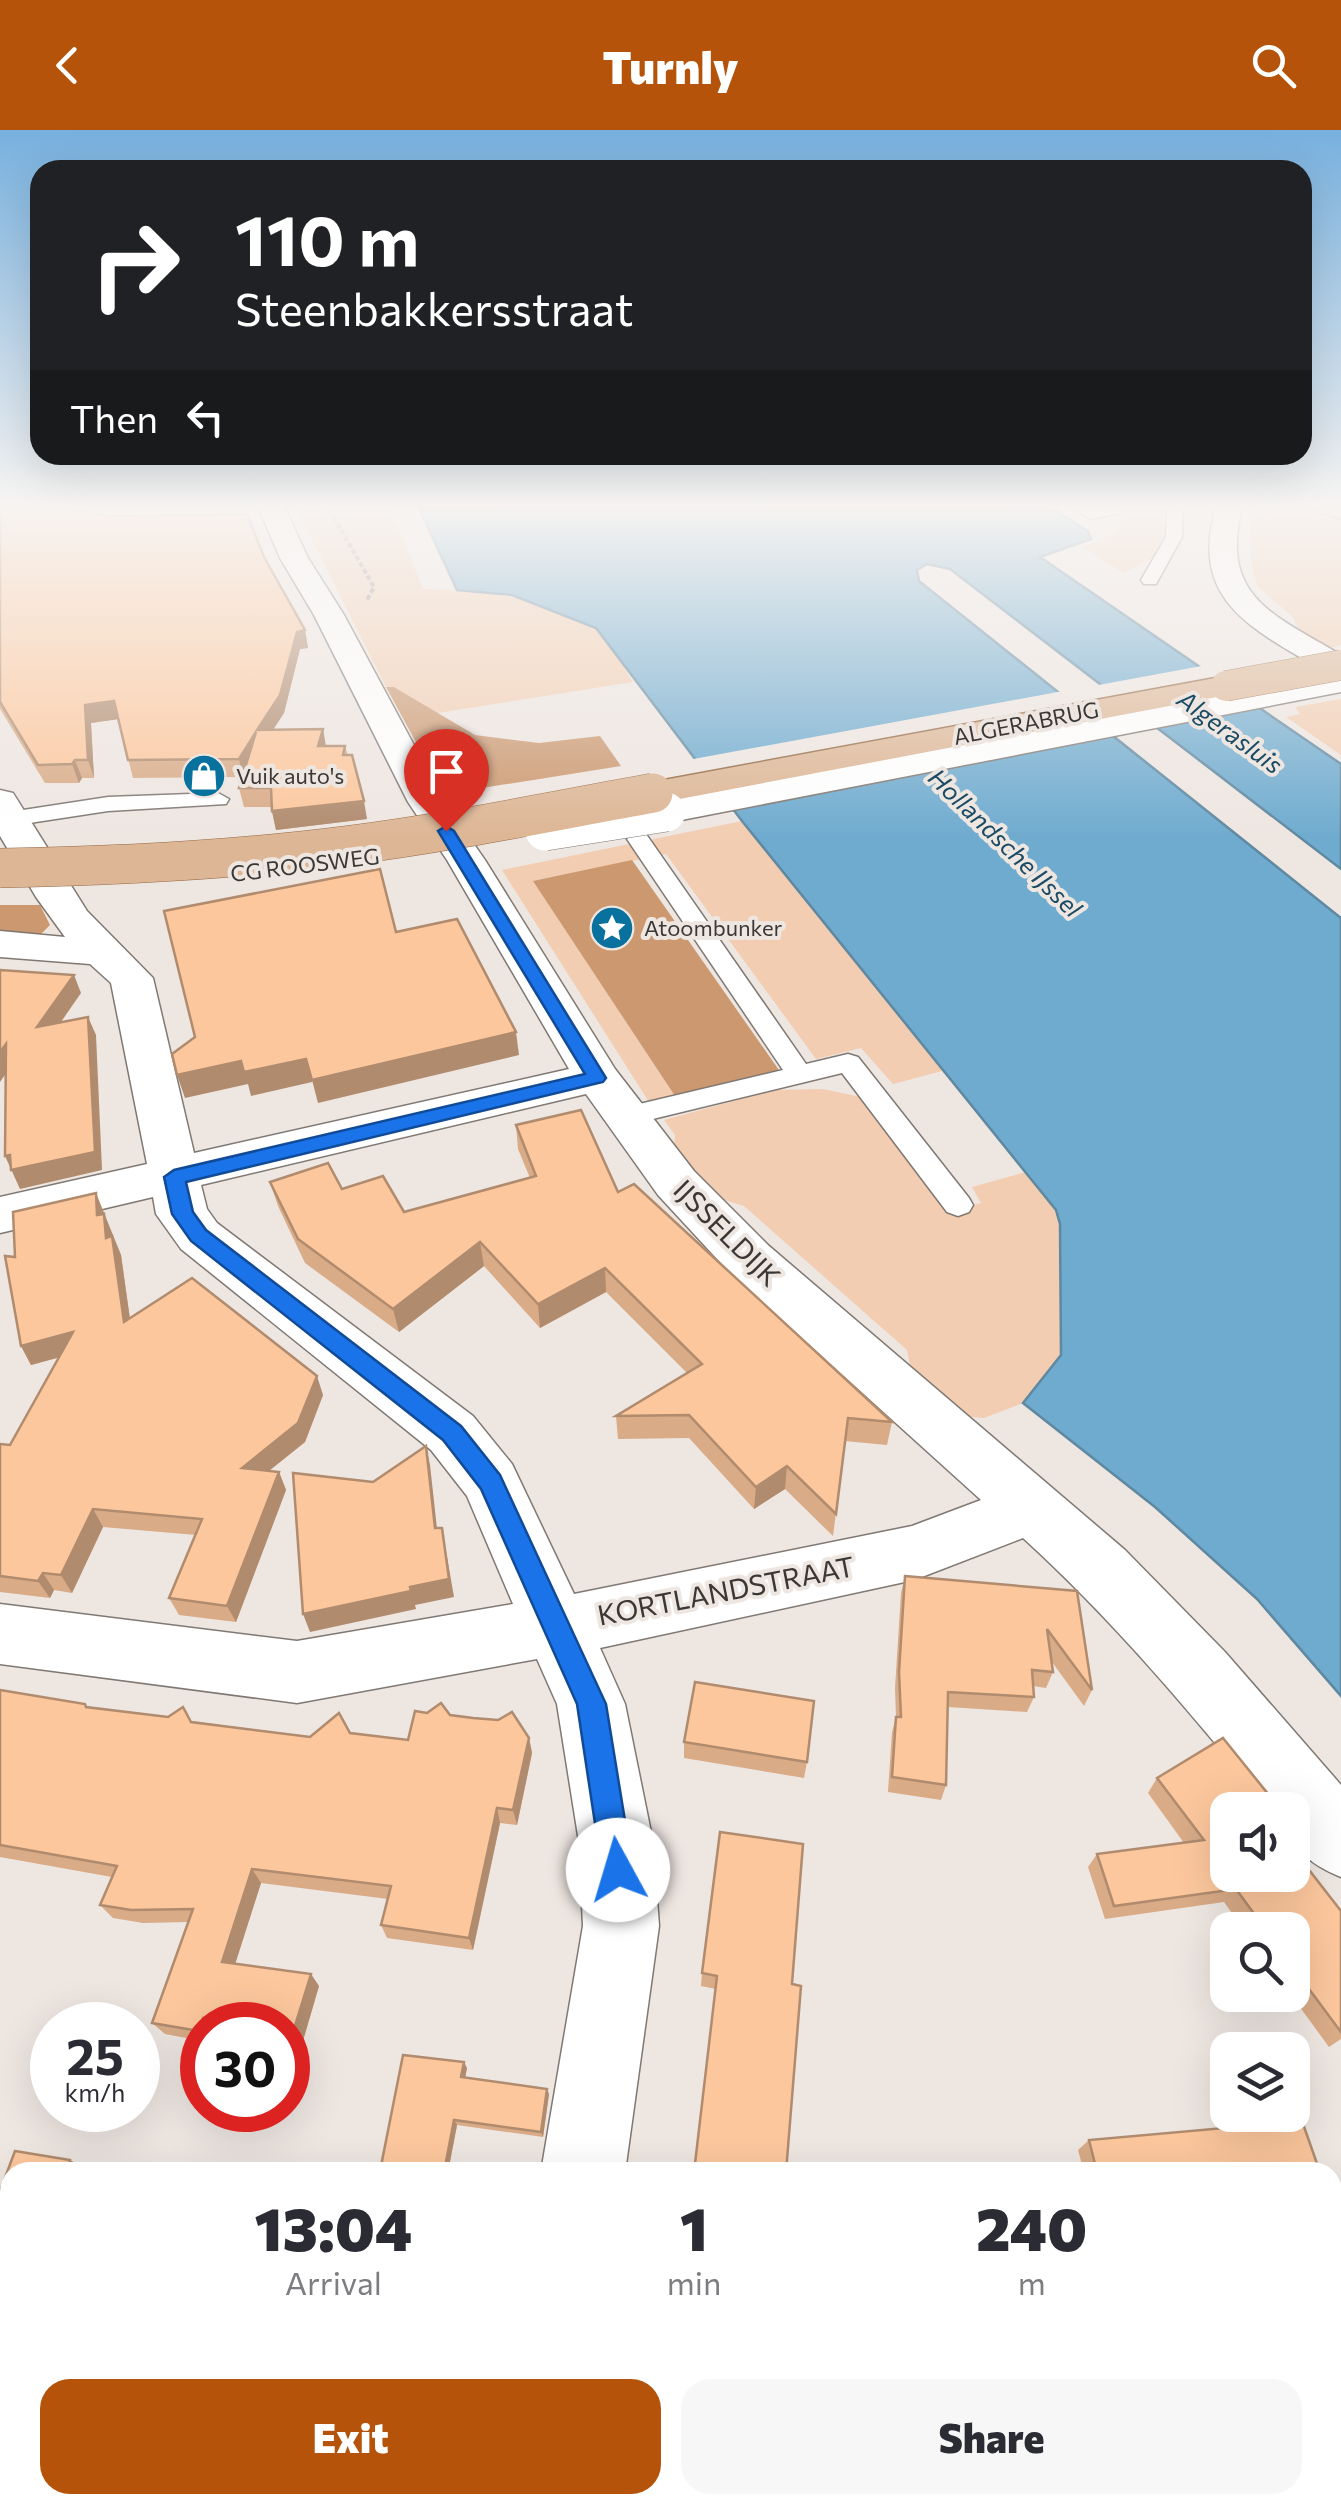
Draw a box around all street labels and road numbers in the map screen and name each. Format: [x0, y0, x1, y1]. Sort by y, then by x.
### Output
street label: ALGERABRUG [951, 695, 1101, 750]
street label: CG ROOSWEG [229, 842, 381, 887]
street label: IJSSELDIJK [667, 1172, 788, 1293]
street label: KORTLANDSTRAAT [595, 1548, 857, 1632]

